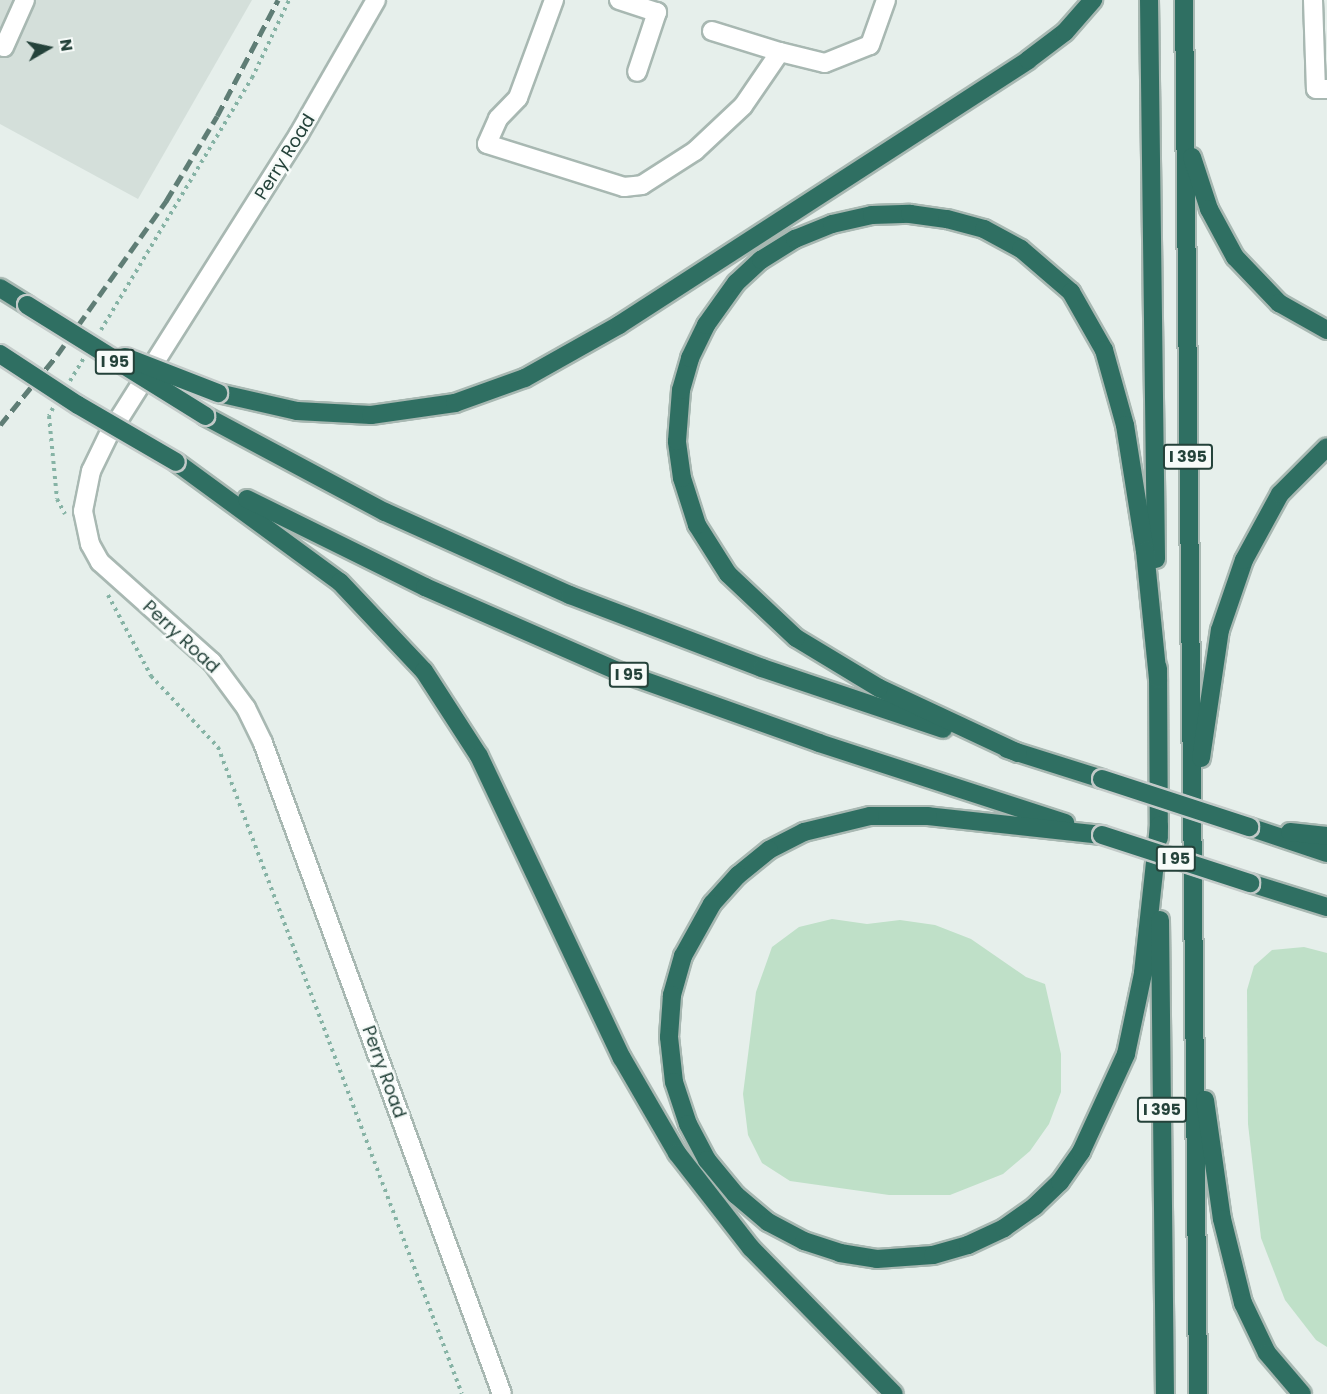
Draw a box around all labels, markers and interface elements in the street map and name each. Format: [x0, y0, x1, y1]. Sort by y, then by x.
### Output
north arrow [18, 18, 78, 78]
text: N [54, 37, 79, 53]
street label: Perry Road [250, 110, 320, 204]
road number: I 95 [94, 349, 136, 375]
road number: I 395 [1162, 444, 1214, 470]
street label: Perry Road [138, 596, 224, 678]
road number: I 95 [608, 662, 650, 688]
road number: I 95 [1155, 846, 1197, 872]
street label: Perry Road [357, 1023, 411, 1121]
road number: I 395 [1136, 1097, 1188, 1123]

